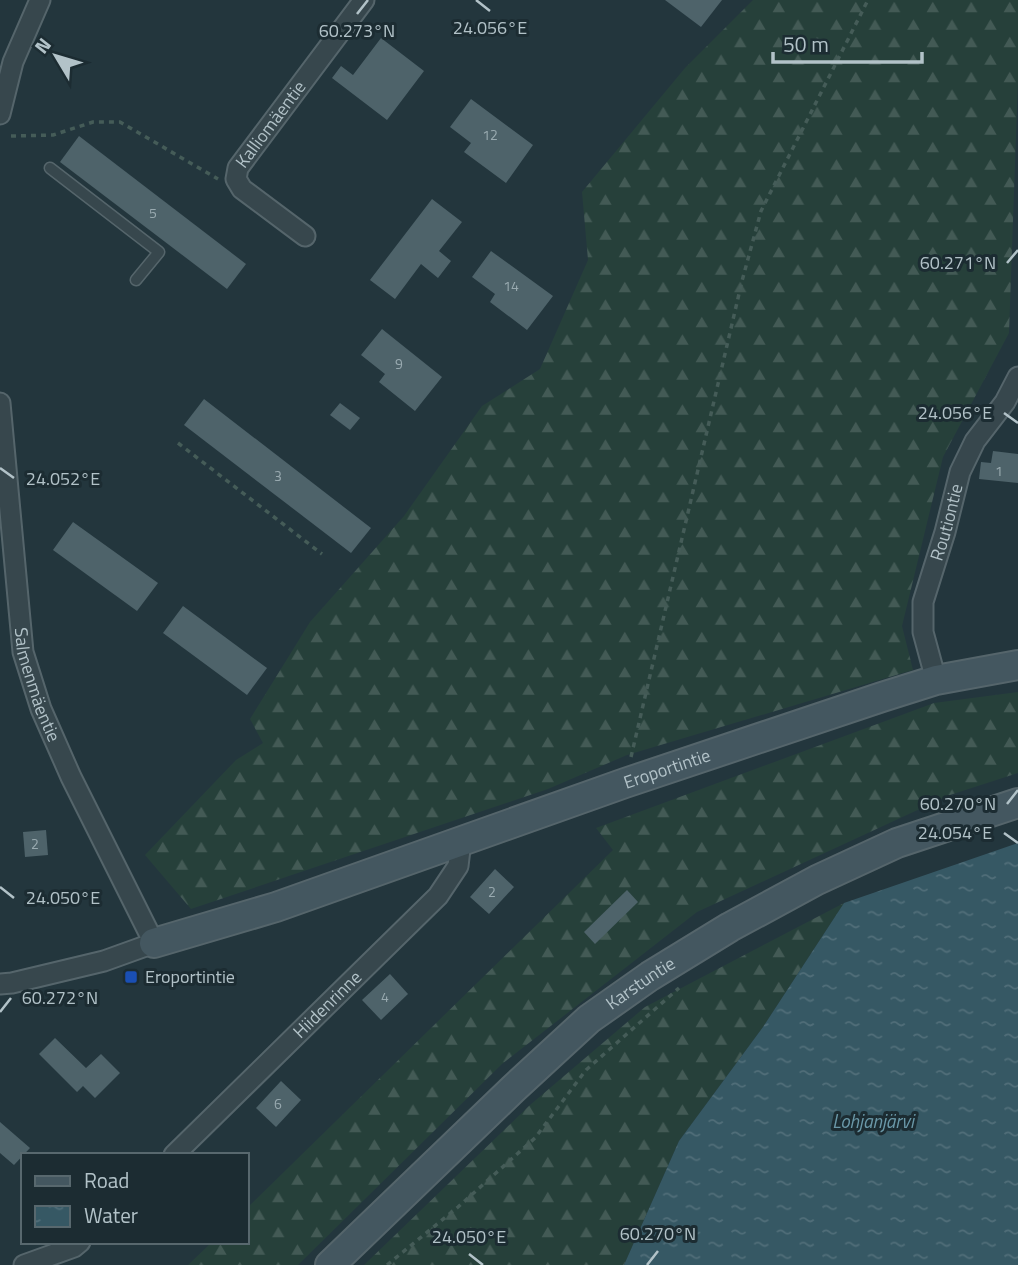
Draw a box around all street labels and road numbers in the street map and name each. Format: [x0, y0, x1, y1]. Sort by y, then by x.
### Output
street label: Kalliomäentie [229, 75, 312, 173]
street label: Routiontie [923, 481, 970, 564]
street label: Salmenmäentie [8, 626, 68, 746]
street label: Eroportintie [620, 741, 714, 796]
street label: Karstuntie [600, 950, 680, 1016]
street label: Hiidenrinne [287, 964, 368, 1044]

